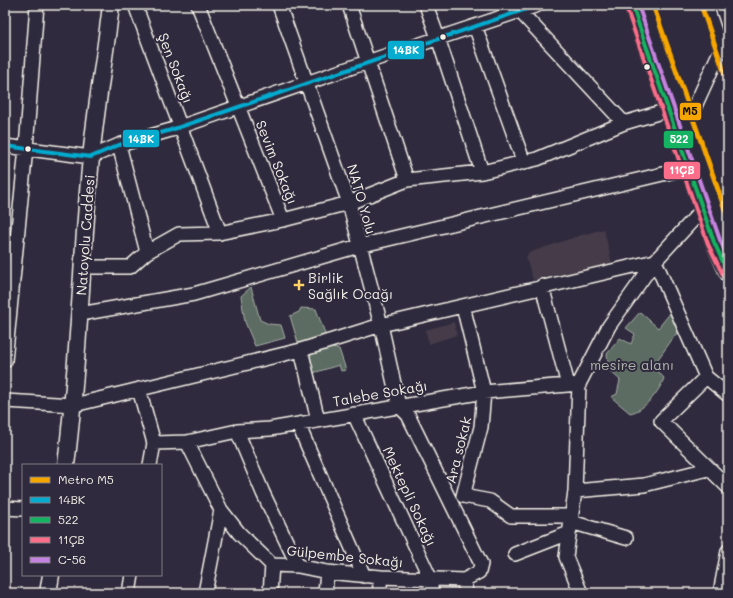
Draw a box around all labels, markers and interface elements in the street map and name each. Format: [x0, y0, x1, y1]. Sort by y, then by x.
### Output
street label: Şen Sokağı [154, 30, 198, 106]
unlabelled marker [438, 32, 448, 42]
line badge: 14BK [387, 40, 425, 60]
text: 14BK [393, 42, 419, 57]
unlabelled marker [642, 62, 652, 72]
line badge: M5 [679, 102, 702, 121]
text: M5 [682, 103, 698, 118]
street label: Sevim Sokağı [252, 117, 302, 207]
line badge: 14BK [122, 129, 160, 148]
line badge: 522 [663, 130, 694, 149]
text: 14BK [128, 131, 154, 146]
text: 522 [670, 131, 688, 146]
unlabelled marker [23, 144, 33, 154]
line badge: 11ÇB [663, 161, 701, 180]
street label: NATO Yolu [343, 162, 381, 236]
text: 11ÇB [669, 162, 695, 177]
street label: Natoyolu Caddesi [71, 174, 99, 296]
place label: Birlik Sağlık Ocağı [308, 268, 393, 303]
marker: Birlik Sağlık Ocağı [293, 279, 305, 291]
park label: mesire alanı [590, 355, 674, 374]
street label: Talebe Sokağı [331, 375, 429, 411]
street label: Ara sokak [440, 414, 476, 486]
street label: Mektepli Sokağı [379, 443, 441, 549]
legend [22, 464, 162, 576]
text: Metro M5 [58, 471, 114, 487]
text: 14BK [58, 491, 86, 507]
text: 522 [58, 511, 78, 527]
text: 11ÇB [58, 531, 85, 547]
street label: Gülpembe Sokağı [286, 540, 404, 572]
text: C-56 [58, 551, 86, 567]

